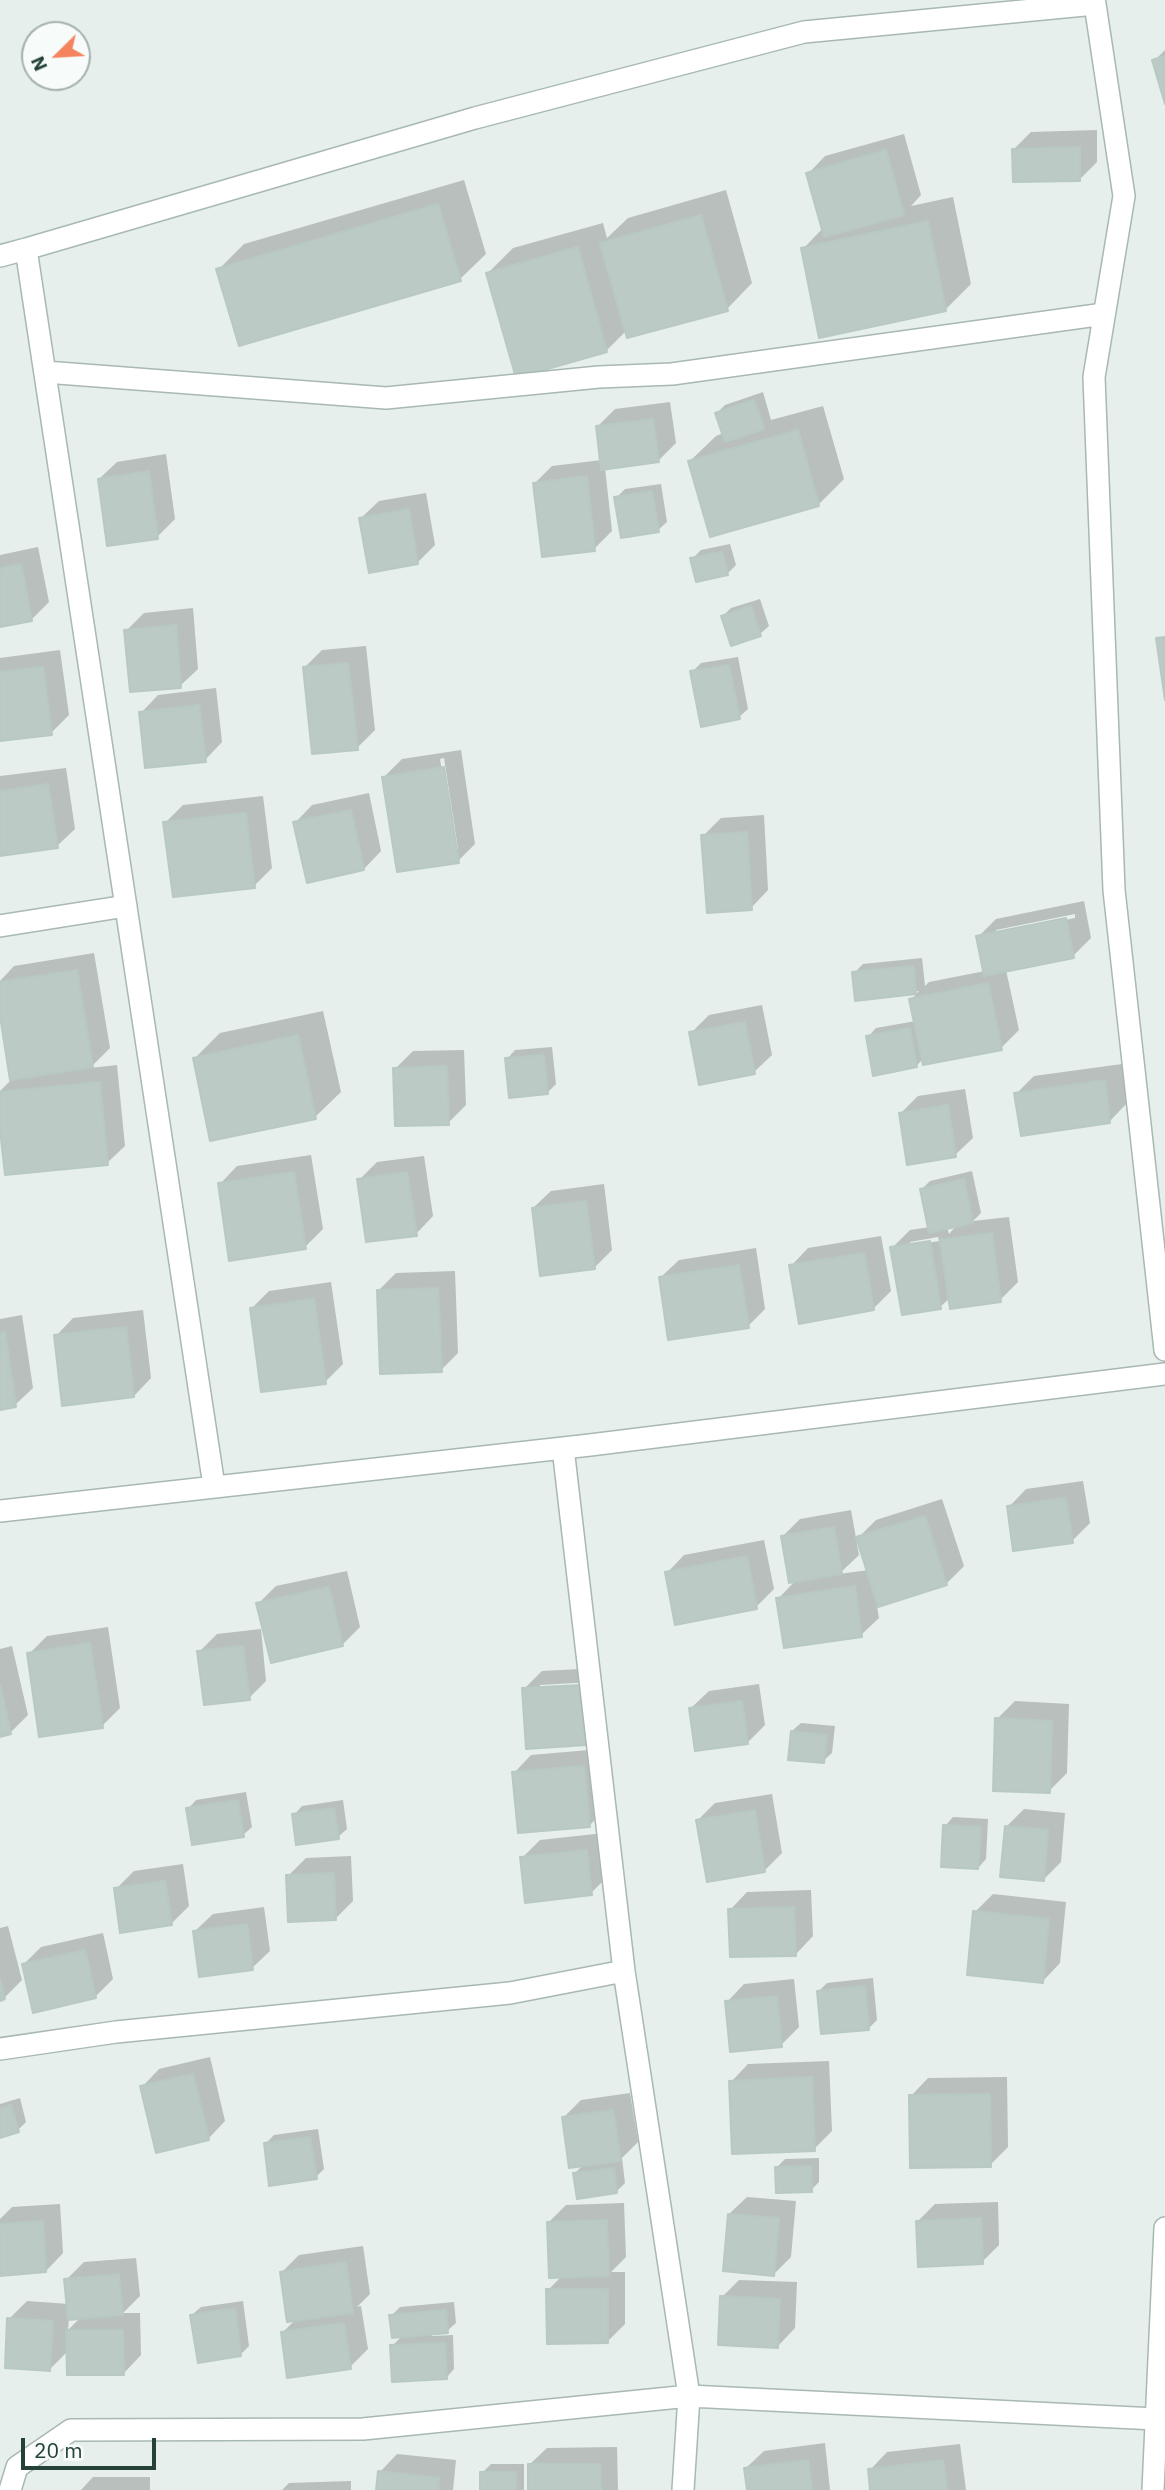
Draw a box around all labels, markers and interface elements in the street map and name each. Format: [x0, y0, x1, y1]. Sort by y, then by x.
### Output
north arrow [21, 21, 91, 91]
text: N [25, 53, 52, 75]
scale bar [24, 2424, 159, 2468]
text: 20 m [34, 2436, 83, 2464]

